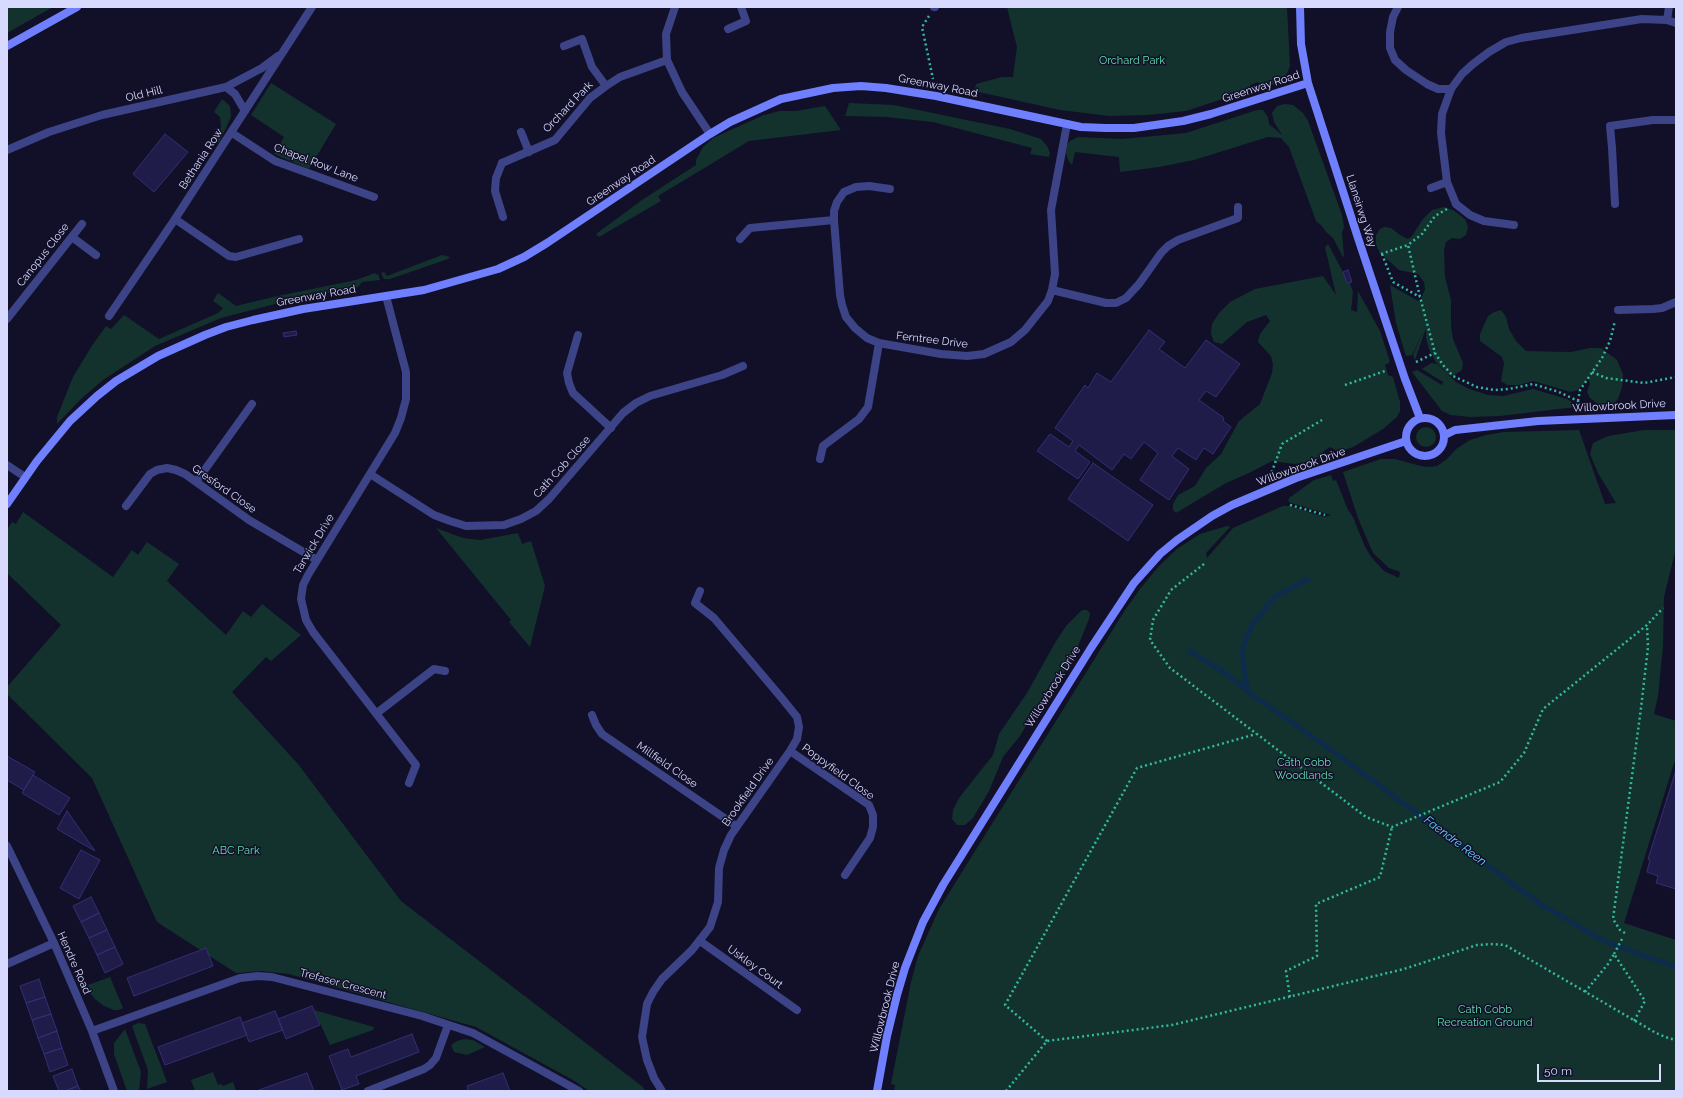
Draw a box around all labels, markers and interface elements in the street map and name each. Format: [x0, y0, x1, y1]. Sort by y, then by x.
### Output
park label: Orchard Park [1099, 54, 1165, 68]
street label: Greenway Road [1221, 68, 1301, 106]
street label: Greenway Road [897, 72, 979, 100]
street label: Orchard Park [540, 79, 596, 135]
street label: Old Hill [124, 83, 164, 105]
street label: Bethania Row [176, 126, 226, 192]
street label: Chapel Row Lane [272, 141, 360, 185]
street label: Greenway Road [584, 153, 658, 209]
street label: Llaneirwg Way [1343, 173, 1379, 249]
street label: Canopus Close [14, 221, 72, 289]
street label: Greenway Road [275, 283, 357, 309]
street label: Ferntree Drive [895, 329, 969, 351]
street label: Willowbrook Drive [1572, 397, 1666, 415]
street label: Cath Cob Close [531, 433, 593, 501]
street label: Willowbrook Drive [1255, 445, 1347, 489]
street label: Gresford Close [189, 462, 259, 516]
street label: Tarwick Drive [291, 512, 337, 576]
street label: Willowbrook Drive [1023, 644, 1083, 730]
street label: Millfield Close [634, 739, 700, 791]
street label: Poppyfield Close [799, 741, 877, 803]
street label: Brookfield Drive [719, 755, 777, 829]
park label: Cath Cobb Woodlands [1275, 756, 1333, 782]
water label: Faendre Reen [1421, 813, 1489, 869]
park label: ABC Park [212, 844, 260, 858]
street label: Hendre Road [54, 930, 94, 996]
street label: Uskley Court [725, 942, 785, 992]
street label: Willowbrook Drive [867, 960, 903, 1054]
street label: Trefaser Crescent [298, 966, 388, 1002]
park label: Cath Cobb Recreation Ground [1437, 1003, 1533, 1029]
scale bar [1539, 1056, 1663, 1082]
text: 50 m [1544, 1064, 1572, 1078]

